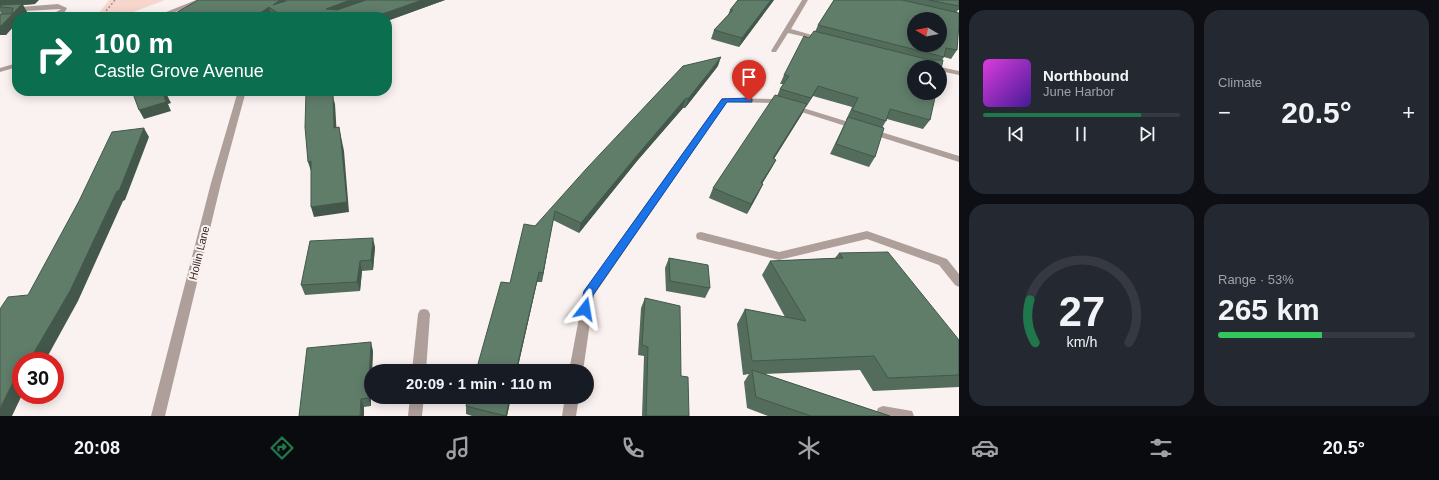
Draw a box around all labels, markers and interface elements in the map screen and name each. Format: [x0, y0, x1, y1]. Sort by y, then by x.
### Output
north arrow [907, 12, 947, 52]
map controls [907, 12, 947, 100]
icon: right [28, 28, 80, 80]
text: 100 m [94, 28, 173, 59]
pin [732, 60, 766, 101]
button: search [907, 60, 947, 100]
text: Castle Grove Avenue [94, 61, 264, 81]
icon: arrive [738, 66, 760, 88]
text: Northbound [1043, 67, 1129, 84]
text: Climate [1218, 75, 1262, 90]
text: June Harbor [1043, 84, 1115, 99]
text: 20.5° [1281, 96, 1352, 129]
text: − [1218, 100, 1231, 125]
text: + [1402, 100, 1415, 125]
icon: previous [1005, 123, 1027, 145]
icon: pause [1070, 123, 1092, 145]
icon: next [1136, 123, 1158, 145]
street label: Hollin Lane [187, 225, 211, 281]
text: Range · 53% [1218, 272, 1294, 287]
position arrow [564, 288, 606, 330]
text: 27 [1058, 288, 1105, 335]
text: 265 km [1218, 293, 1320, 326]
text: km/h [1066, 334, 1097, 350]
speed limit sign: 30 [12, 352, 64, 404]
text: 20:09 · 1 min · 110 m [406, 375, 552, 392]
icon: directions [268, 434, 296, 462]
icon: music [444, 434, 472, 462]
icon: phone [619, 434, 647, 462]
icon: climate [795, 434, 823, 462]
icon: car [971, 434, 999, 462]
icon: filters [1147, 434, 1175, 462]
text: 20:08 [74, 438, 120, 458]
text: 20.5° [1323, 438, 1365, 458]

